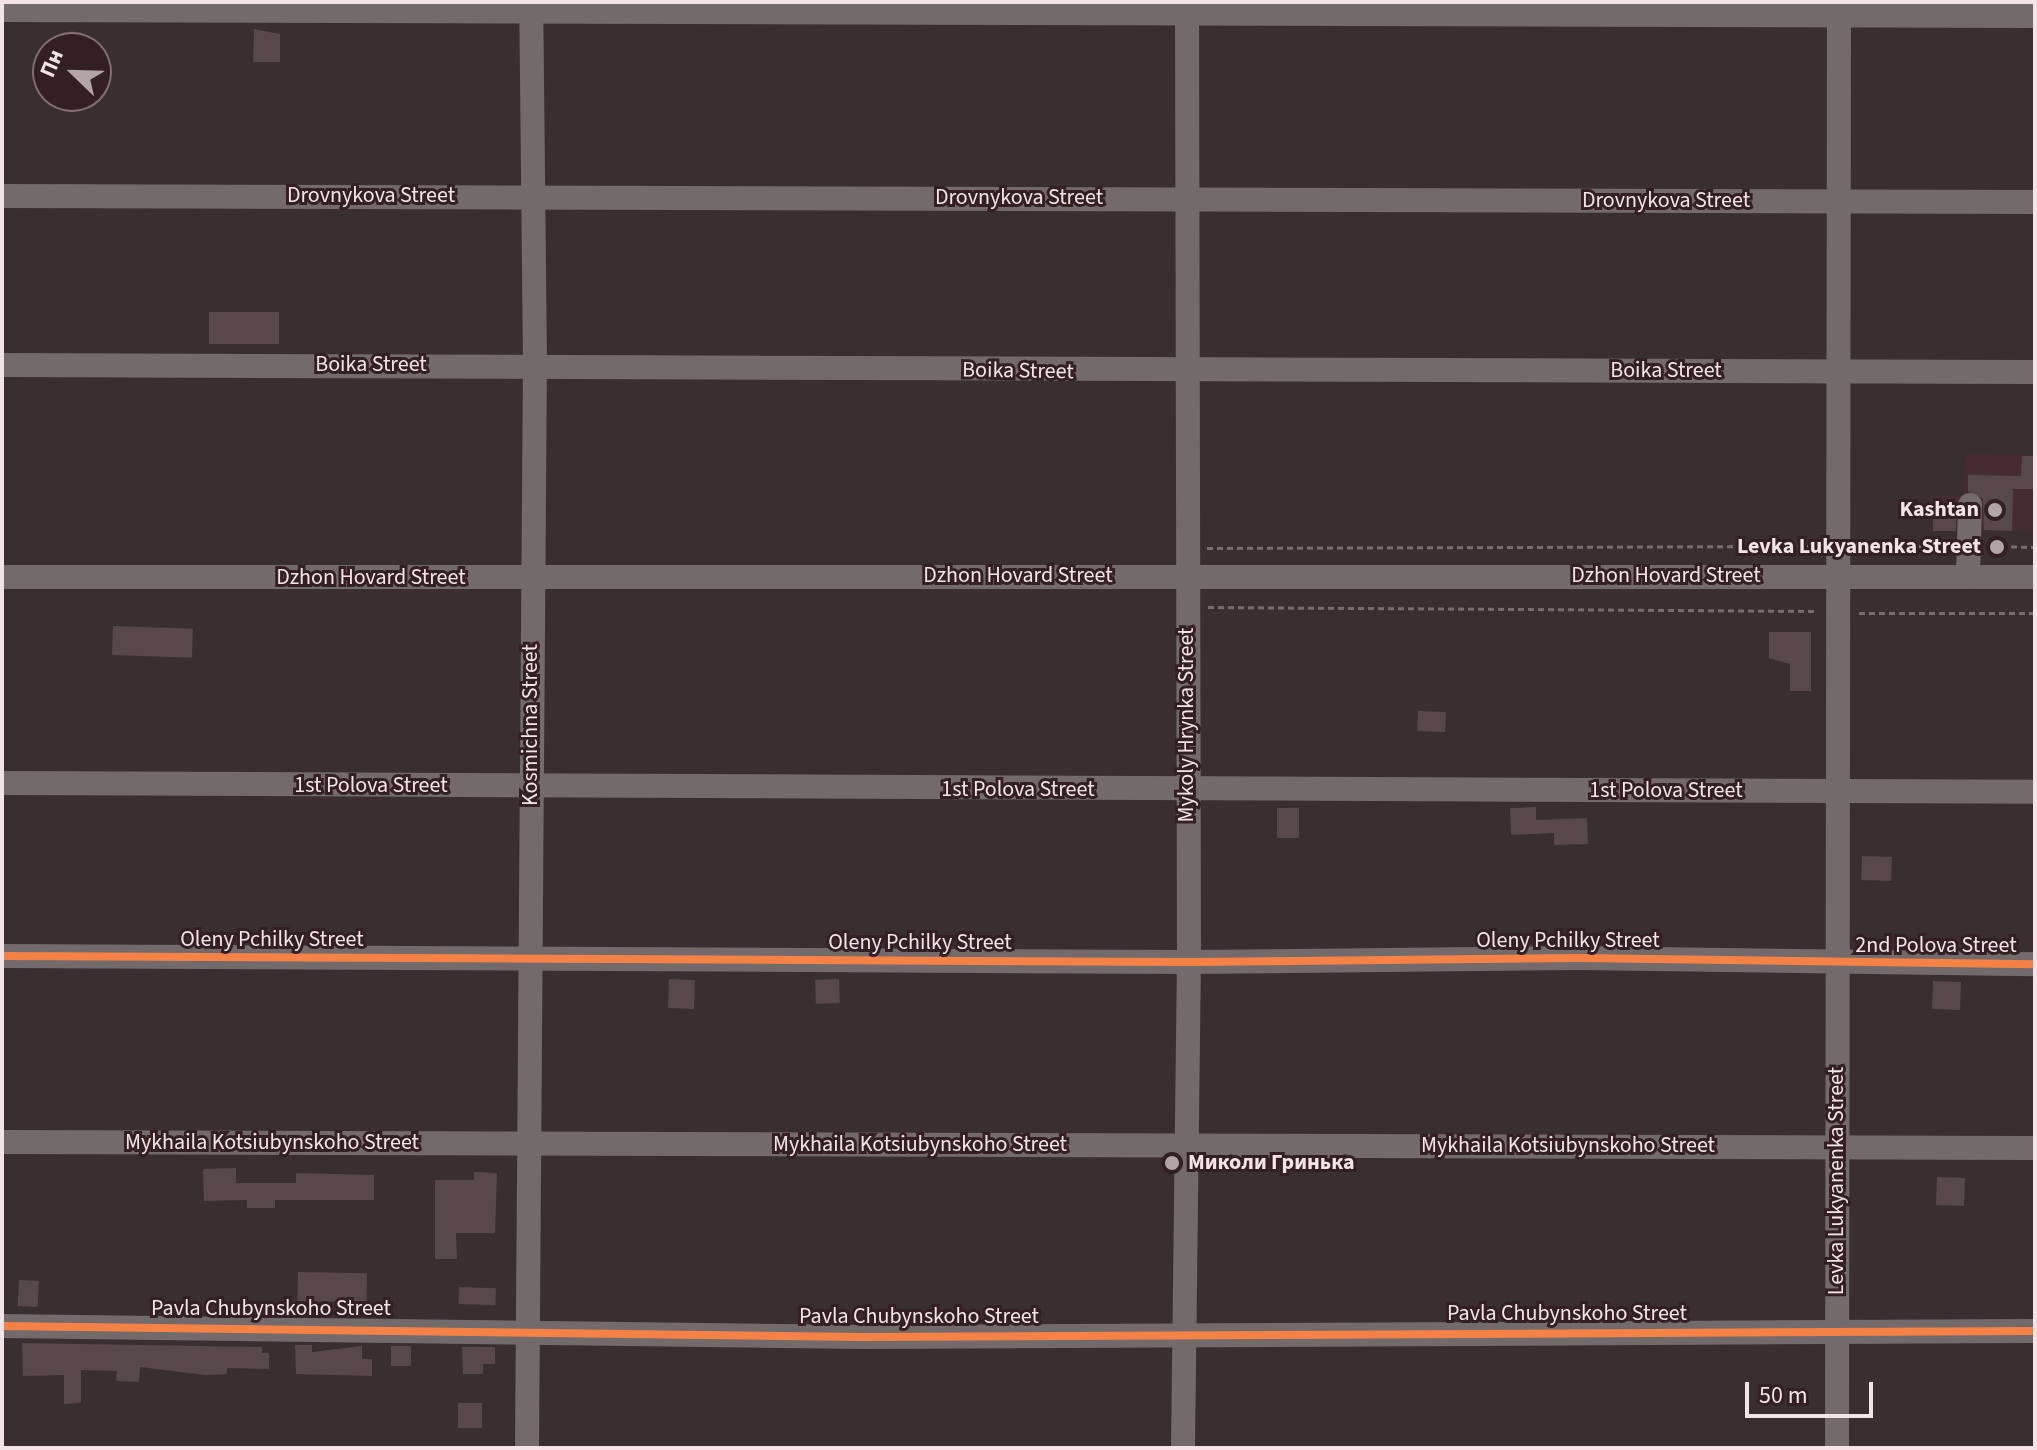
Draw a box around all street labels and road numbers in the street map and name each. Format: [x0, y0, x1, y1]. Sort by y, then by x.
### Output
street label: Drovnykova Street [287, 183, 455, 209]
street label: Drovnykova Street [935, 185, 1103, 211]
street label: Drovnykova Street [1582, 188, 1750, 214]
street label: Boika Street [315, 352, 427, 378]
street label: Boika Street [962, 357, 1074, 385]
street label: Boika Street [1610, 358, 1722, 384]
street label: Dzhon Hovard Street [923, 563, 1113, 589]
street label: Dzhon Hovard Street [1571, 563, 1761, 589]
street label: Dzhon Hovard Street [276, 565, 466, 591]
street label: Mykoly Hrynka Street [1174, 627, 1200, 823]
street label: Kosmichna Street [518, 644, 544, 806]
street label: 1st Polova Street [294, 773, 448, 799]
street label: 1st Polova Street [941, 777, 1095, 803]
street label: 1st Polova Street [1589, 778, 1743, 804]
street label: Oleny Pchilky Street [180, 927, 364, 953]
street label: Oleny Pchilky Street [1476, 928, 1660, 954]
street label: Oleny Pchilky Street [828, 930, 1012, 956]
street label: 2nd Polova Street [1855, 933, 2017, 959]
street label: Levka Lukyanenka Street [1824, 1067, 1850, 1295]
street label: Mykhaila Kotsiubynskoho Street [125, 1130, 419, 1156]
street label: Mykhaila Kotsiubynskoho Street [773, 1132, 1067, 1158]
street label: Mykhaila Kotsiubynskoho Street [1421, 1133, 1715, 1159]
street label: Pavla Chubynskoho Street [151, 1296, 391, 1322]
street label: Pavla Chubynskoho Street [1447, 1301, 1687, 1327]
street label: Pavla Chubynskoho Street [799, 1304, 1039, 1330]

